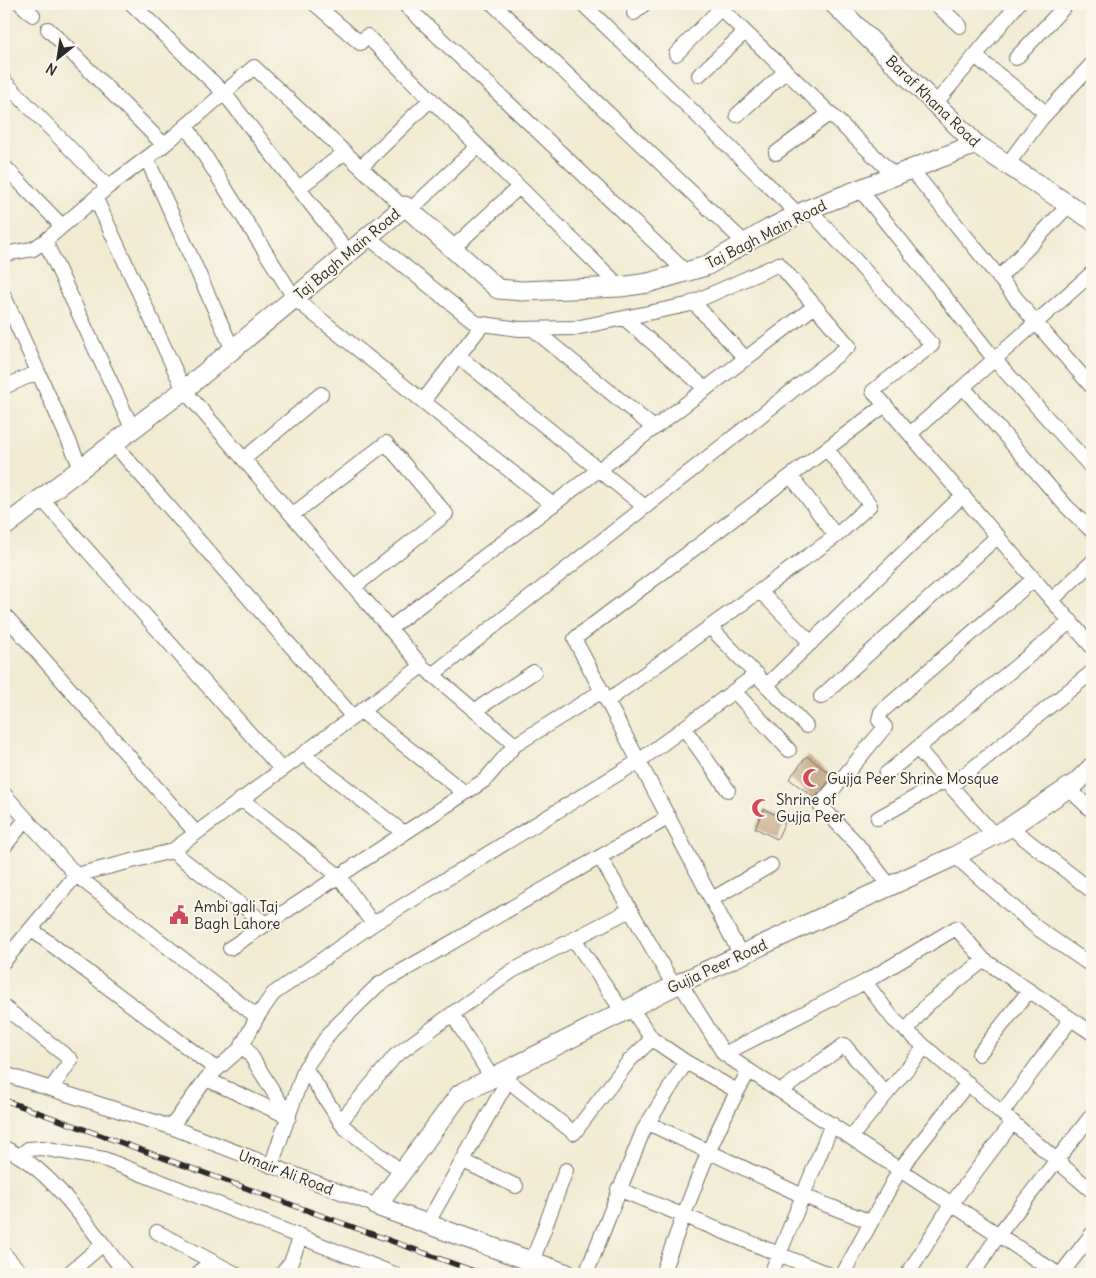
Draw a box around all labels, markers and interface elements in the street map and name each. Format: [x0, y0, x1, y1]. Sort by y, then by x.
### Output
north arrow [32, 32, 82, 82]
street label: Baraf Khana Road [882, 51, 984, 151]
text: N [43, 59, 60, 79]
street label: Taj Bagh Main Road [703, 195, 830, 273]
street label: Taj Bagh Main Road [290, 204, 404, 304]
mosque icon: Gujja Peer Shrine Mosque [801, 767, 823, 789]
place label: Gujja Peer Shrine Mosque [827, 769, 999, 788]
place label: Shrine of Gujja Peer [776, 790, 845, 826]
mosque icon: Shrine of Gujja Peer [750, 797, 772, 819]
place label: Ambi gali Taj Bagh Lahore [194, 897, 280, 933]
public building icon: Ambi gali Taj Bagh Lahore [168, 904, 190, 926]
street label: Gujja Peer Road [664, 935, 770, 997]
street label: Umair Ali Road [236, 1145, 336, 1199]

